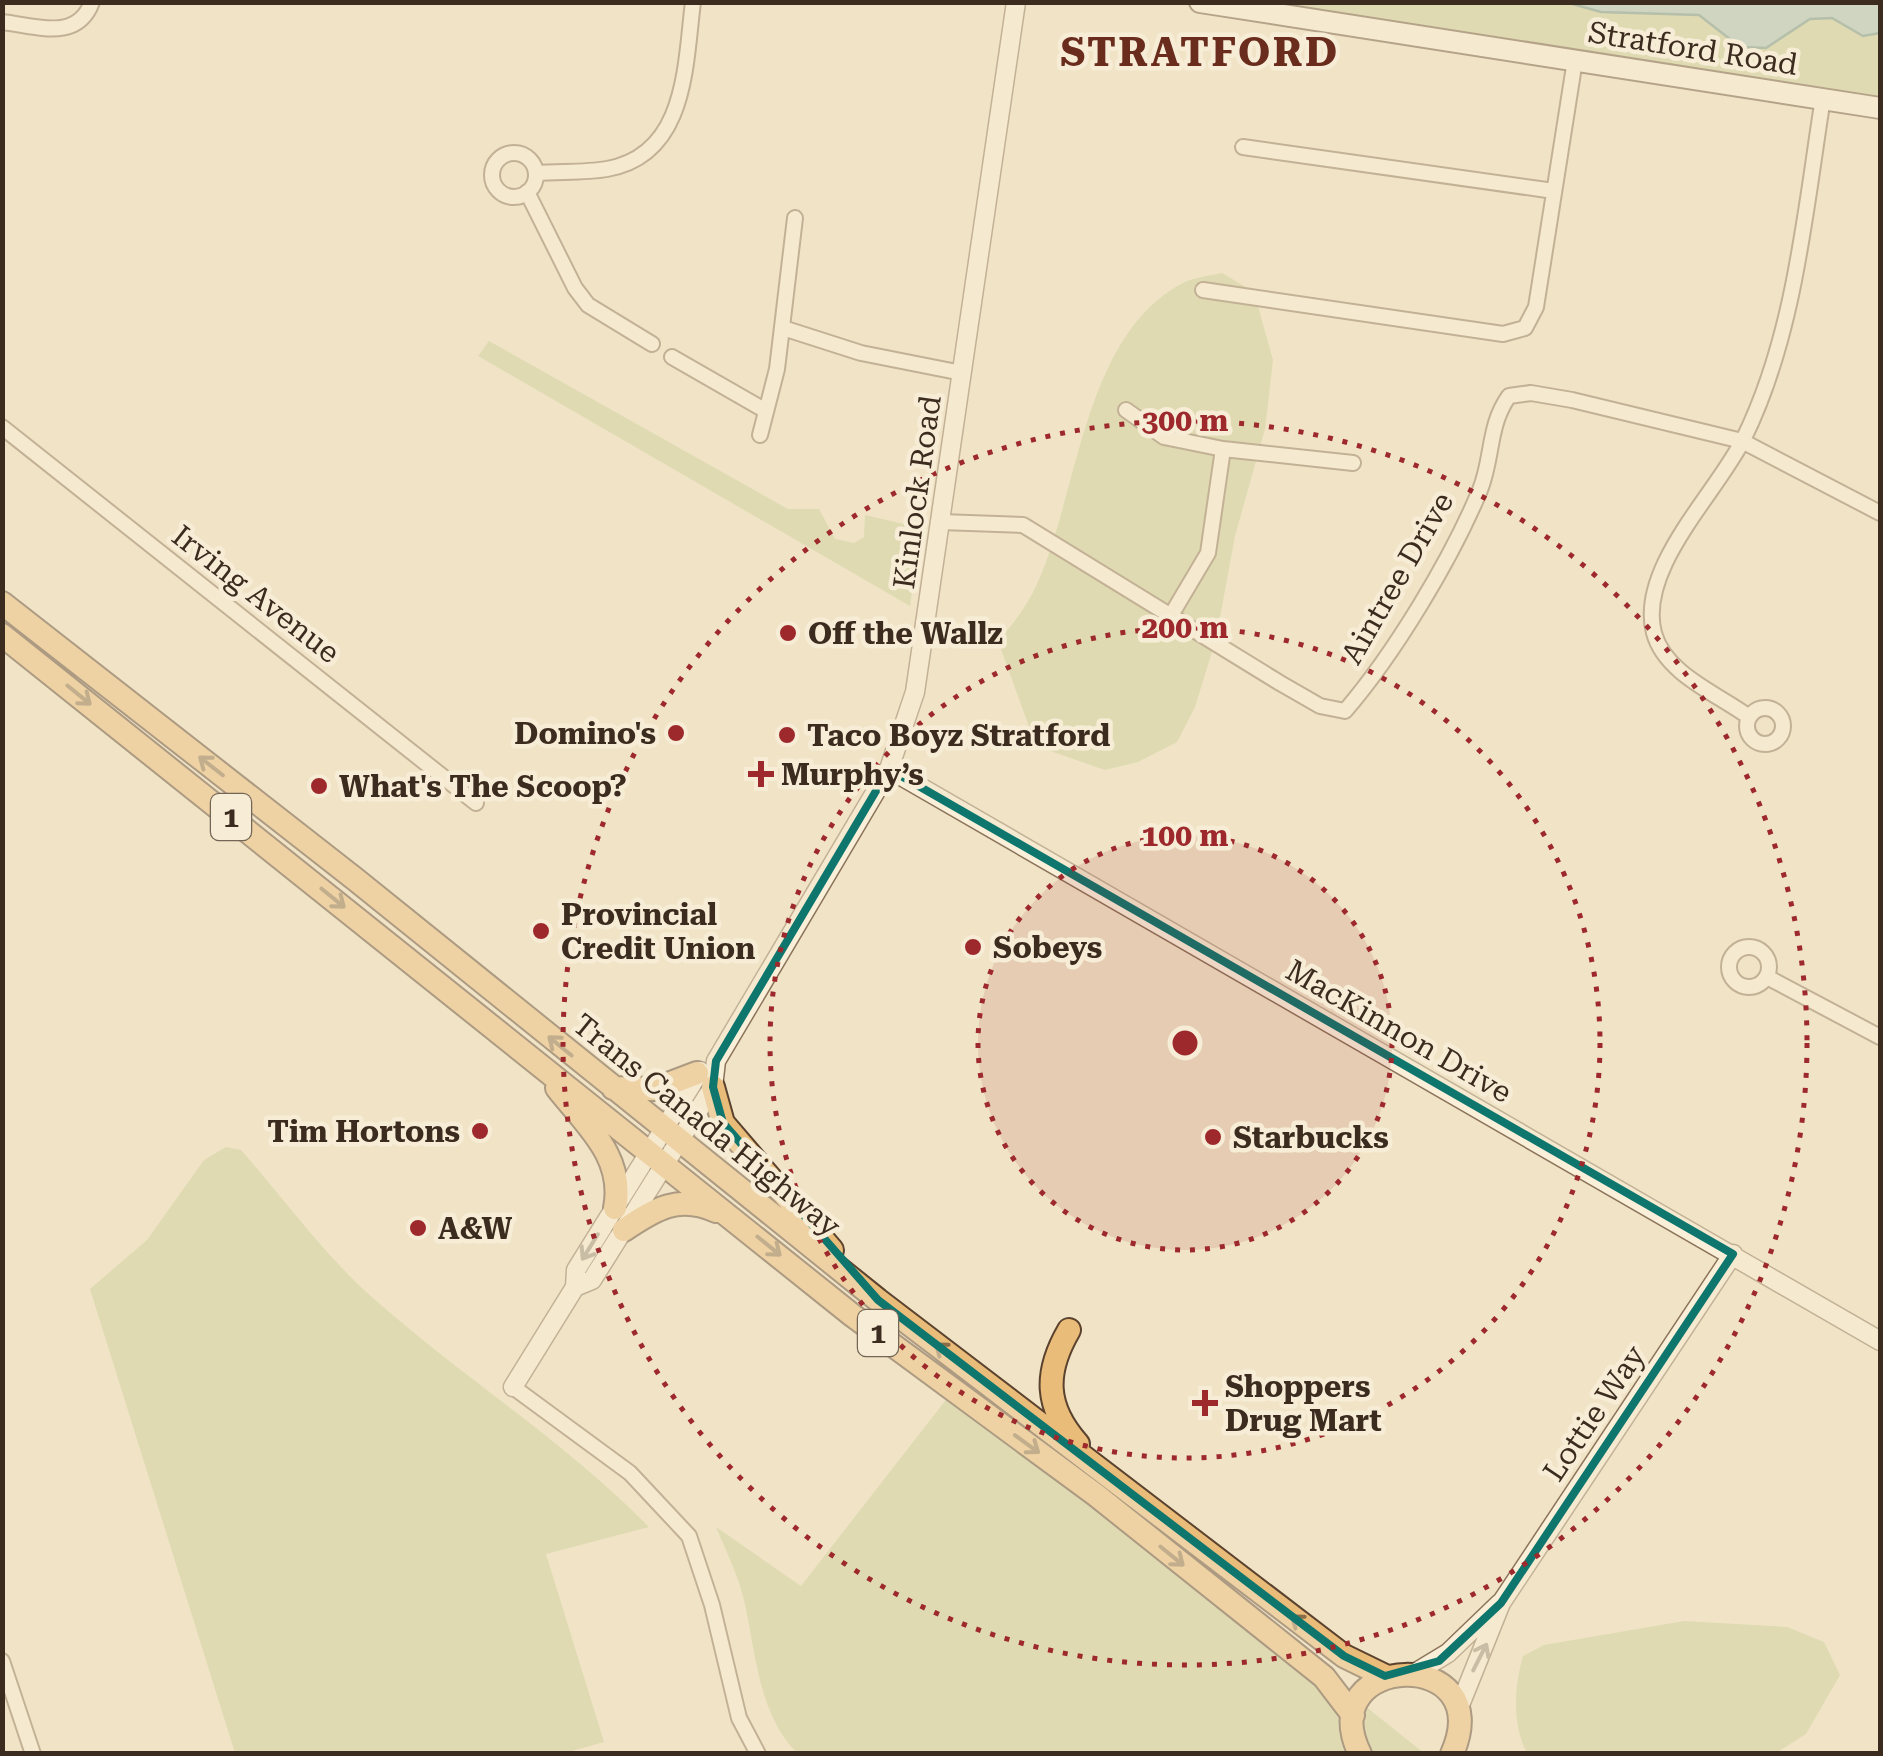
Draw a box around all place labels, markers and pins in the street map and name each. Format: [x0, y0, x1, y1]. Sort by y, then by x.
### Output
place label: Off the Wallz [808, 616, 1003, 651]
marker: Off the Wallz [777, 622, 799, 644]
place label: Domino's [514, 716, 656, 751]
place label: Taco Boyz Stratford [807, 718, 1110, 753]
marker: Domino's [665, 722, 687, 744]
marker: Taco Boyz Stratford [776, 724, 798, 746]
place label: Murphy’s [781, 757, 924, 792]
marker: Murphy’s [750, 763, 772, 785]
place label: What's The Scoop? [339, 769, 627, 804]
marker: What's The Scoop? [308, 775, 330, 797]
place label: Provincial Credit Union [561, 897, 755, 966]
marker: Provincial Credit Union [530, 920, 552, 942]
place label: Sobeys [993, 930, 1102, 965]
marker: Sobeys [962, 936, 984, 958]
centre of rings [1167, 1025, 1203, 1061]
place label: Tim Hortons [267, 1114, 460, 1149]
marker: Tim Hortons [469, 1120, 491, 1142]
place label: Starbucks [1233, 1120, 1389, 1155]
marker: Starbucks [1202, 1126, 1224, 1148]
place label: A&W [438, 1211, 512, 1246]
marker: A&W [407, 1217, 429, 1239]
place label: Shoppers Drug Mart [1225, 1369, 1382, 1438]
marker: Shoppers Drug Mart [1194, 1392, 1216, 1414]

